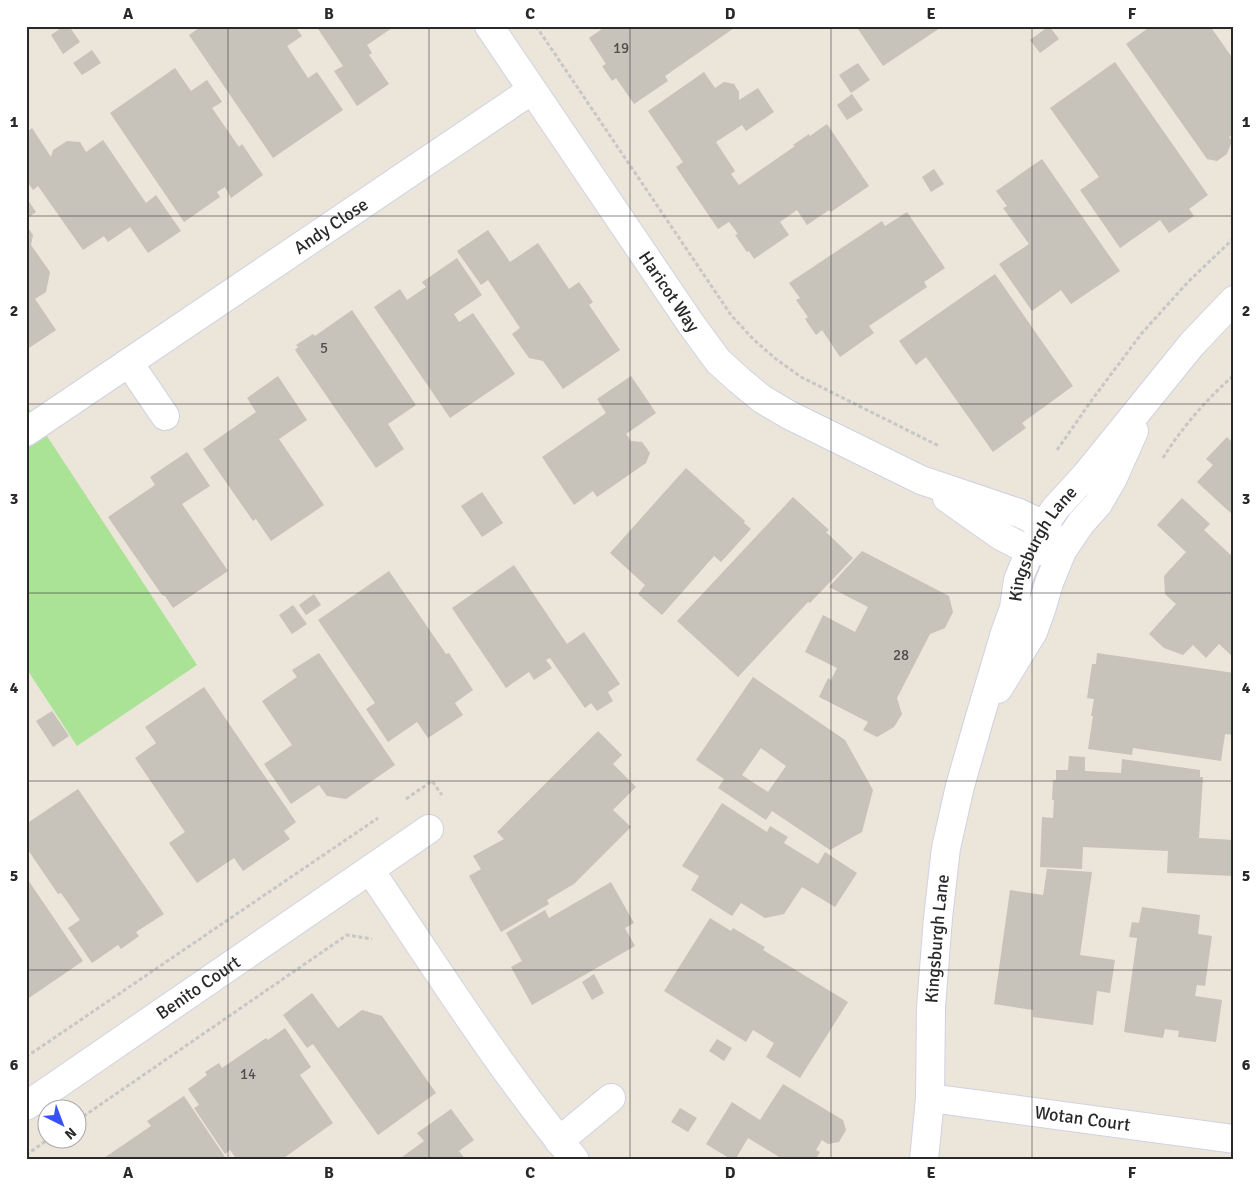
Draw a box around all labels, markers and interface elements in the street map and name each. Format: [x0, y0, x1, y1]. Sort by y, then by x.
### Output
text: A [123, 4, 134, 24]
text: B [324, 4, 334, 24]
text: C [525, 4, 535, 24]
text: D [725, 4, 736, 24]
text: E [926, 4, 936, 24]
text: F [1128, 4, 1137, 24]
house number: 19 [613, 39, 629, 57]
text: 1 [10, 112, 19, 132]
text: 1 [1242, 112, 1251, 132]
street label: Andy Close [289, 193, 372, 259]
street label: Haricot Way [634, 247, 705, 337]
text: 2 [10, 301, 18, 321]
text: 2 [1242, 301, 1250, 321]
house number: 5 [320, 339, 328, 357]
street label: Kingsburgh Lane [1004, 481, 1082, 603]
text: 3 [10, 489, 18, 509]
text: 3 [1242, 489, 1250, 509]
house number: 28 [893, 646, 909, 664]
text: 4 [10, 678, 19, 698]
text: 4 [1242, 678, 1251, 698]
text: 5 [10, 866, 18, 886]
text: 5 [1242, 866, 1250, 886]
street label: Kingsburgh Lane [920, 873, 954, 1004]
street label: Benito Court [152, 951, 245, 1024]
text: 6 [10, 1055, 19, 1075]
text: 6 [1242, 1055, 1251, 1075]
house number: 14 [240, 1065, 256, 1083]
north arrow [38, 1098, 88, 1148]
street label: Wotan Court [1033, 1101, 1132, 1136]
text: N [61, 1124, 80, 1143]
text: A [123, 1163, 134, 1183]
text: B [324, 1163, 334, 1183]
text: C [525, 1163, 535, 1183]
text: D [725, 1163, 736, 1183]
text: E [926, 1163, 936, 1183]
text: F [1128, 1163, 1137, 1183]

